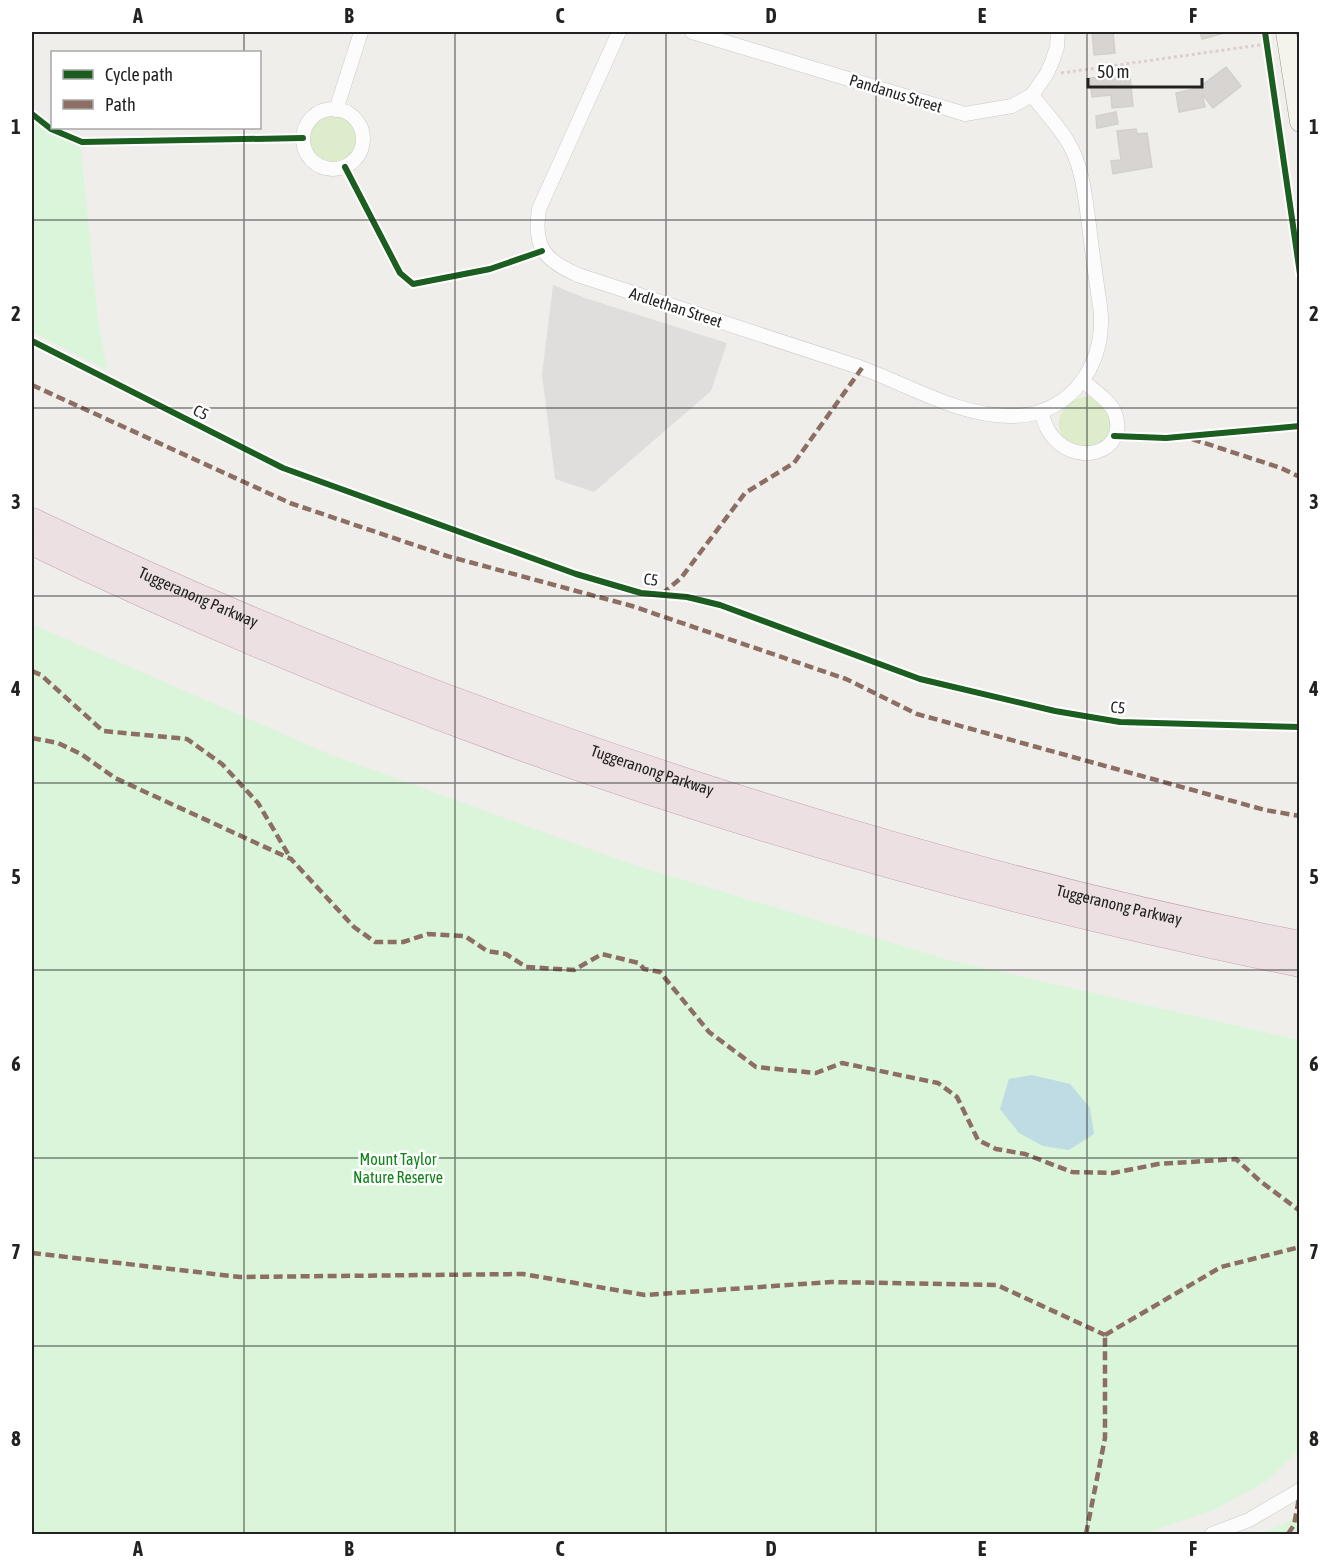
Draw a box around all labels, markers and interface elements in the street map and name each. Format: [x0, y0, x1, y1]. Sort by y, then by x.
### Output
text: A [132, 4, 143, 27]
text: B [344, 4, 354, 27]
text: C [556, 4, 565, 27]
text: D [765, 4, 777, 27]
text: E [978, 4, 987, 27]
text: F [1189, 4, 1197, 27]
legend [51, 51, 261, 129]
scale bar [1088, 51, 1202, 89]
text: 50 m [1097, 61, 1129, 82]
text: Cycle path [105, 64, 173, 85]
street label: Pandanus Street [847, 70, 945, 116]
text: Path [105, 94, 136, 115]
text: 1 [11, 115, 21, 138]
text: 1 [1309, 115, 1319, 138]
street label: Ardlethan Street [627, 284, 725, 331]
text: 2 [11, 302, 21, 325]
text: 2 [1309, 302, 1319, 325]
street label: C5 [190, 401, 212, 423]
text: 3 [11, 490, 21, 513]
text: 3 [1309, 490, 1319, 513]
street label: Tuggeranong Parkway [136, 563, 261, 632]
street label: C5 [642, 569, 660, 589]
text: 4 [10, 677, 21, 700]
text: 4 [1308, 677, 1319, 700]
street label: C5 [1110, 697, 1126, 717]
street label: Tuggeranong Parkway [589, 741, 717, 800]
text: 5 [11, 865, 21, 888]
text: 5 [1309, 865, 1319, 888]
street label: Tuggeranong Parkway [1055, 881, 1184, 929]
text: 6 [11, 1052, 21, 1075]
text: 6 [1309, 1052, 1319, 1075]
park label: Mount Taylor Nature Reserve [353, 1150, 443, 1186]
text: 7 [11, 1240, 21, 1263]
text: 7 [1309, 1240, 1319, 1263]
text: 8 [11, 1427, 21, 1450]
text: 8 [1309, 1427, 1319, 1450]
text: A [132, 1537, 143, 1560]
text: B [344, 1537, 354, 1560]
text: C [556, 1537, 565, 1560]
text: D [765, 1537, 777, 1560]
text: E [978, 1537, 987, 1560]
text: F [1189, 1537, 1197, 1560]

